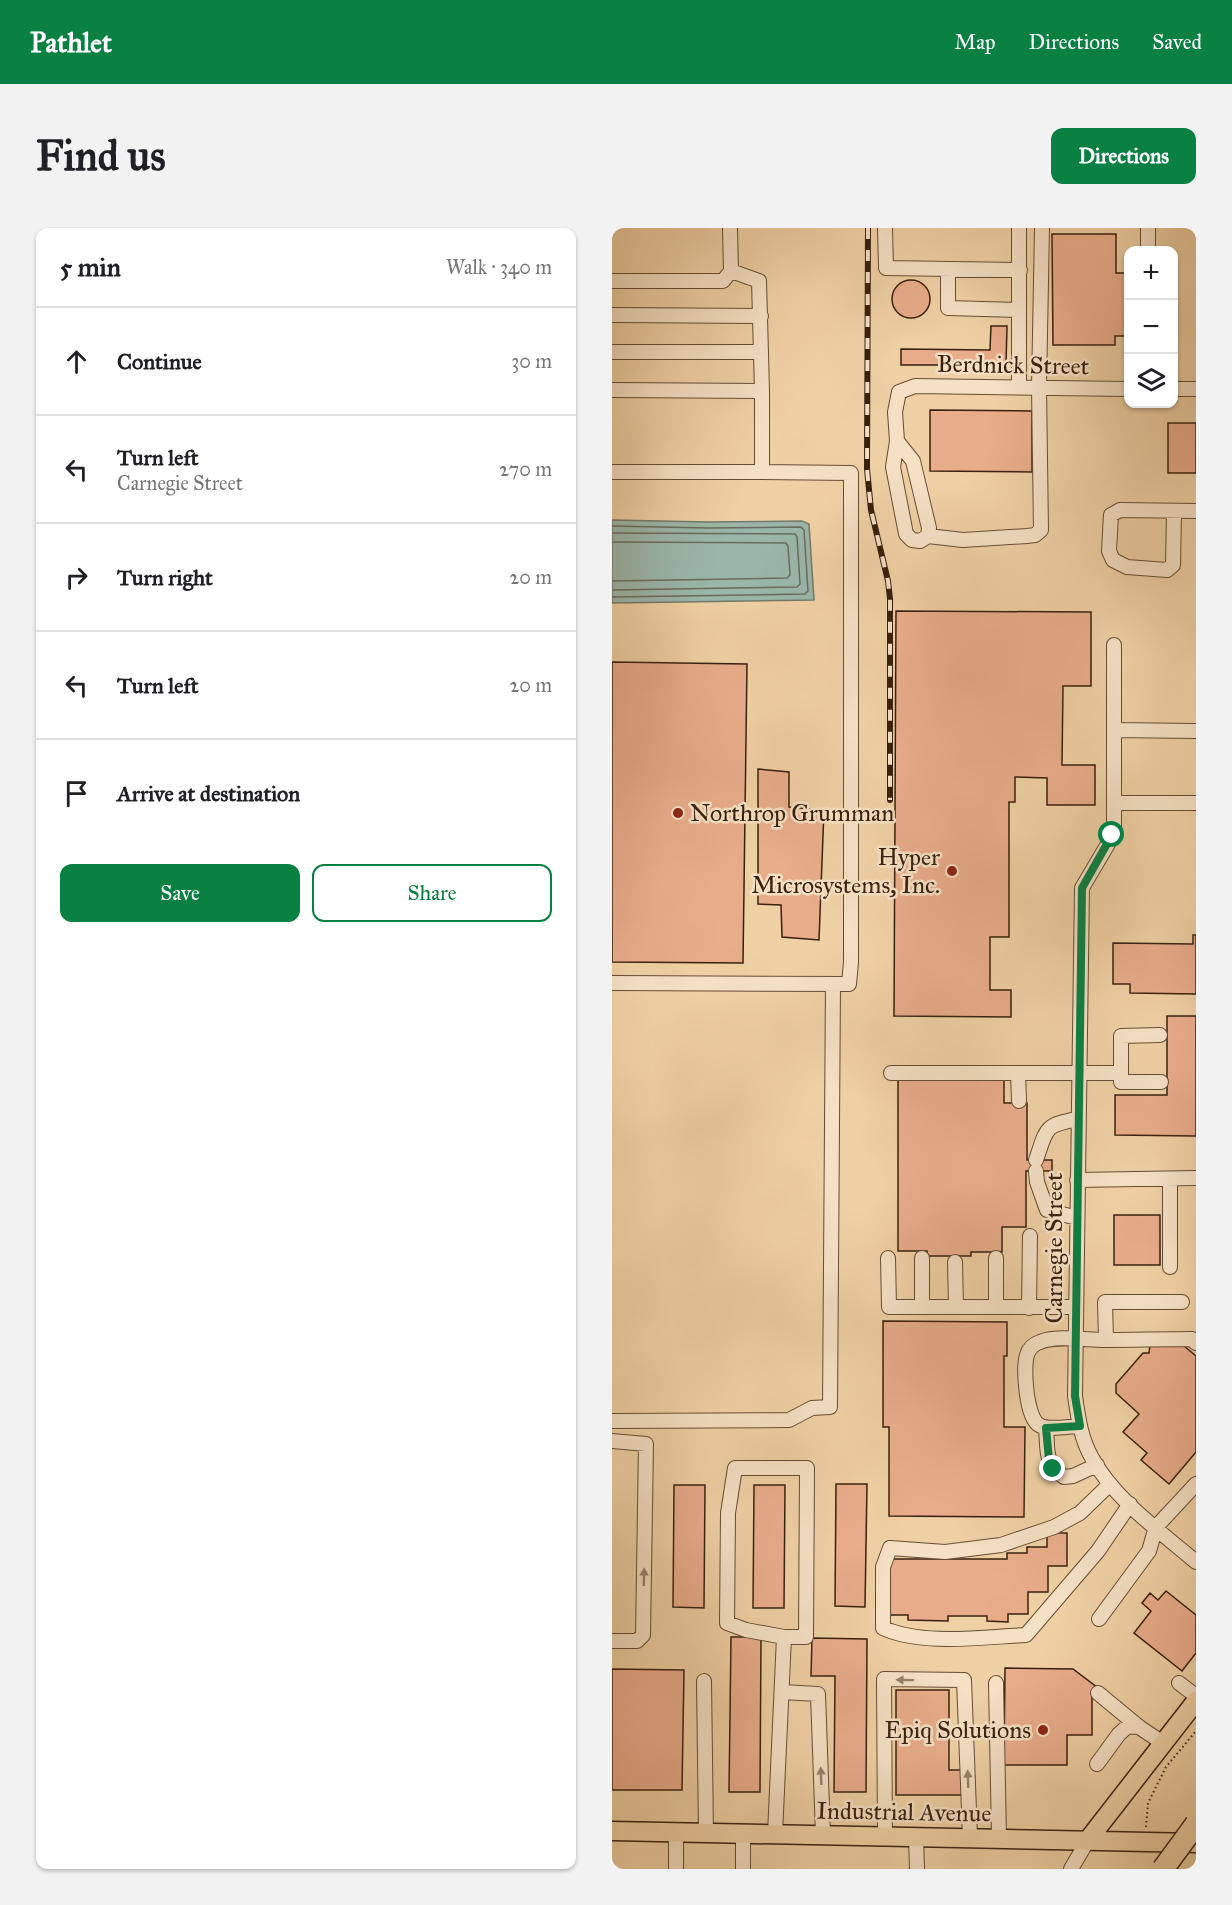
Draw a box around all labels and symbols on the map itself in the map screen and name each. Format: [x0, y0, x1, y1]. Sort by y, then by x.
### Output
street label: Berdnick Street [937, 349, 1090, 381]
place label: Northrop Grumman [690, 798, 894, 828]
marker: Northrop Grumman [671, 806, 685, 820]
route start [1098, 821, 1124, 847]
place label: Hyper Microsystems, Inc. [752, 842, 940, 900]
marker: Hyper Microsystems, Inc. [945, 864, 959, 878]
street label: Carnegie Street [1039, 1172, 1069, 1323]
route end [1039, 1455, 1065, 1481]
one-way arrow [640, 1567, 649, 1586]
one-way arrow [896, 1675, 915, 1684]
place label: Epiq Solutions [885, 1715, 1031, 1745]
marker: Epiq Solutions [1036, 1723, 1050, 1737]
one-way arrow [816, 1767, 826, 1786]
one-way arrow [963, 1770, 973, 1789]
street label: Industrial Avenue [816, 1795, 992, 1829]

